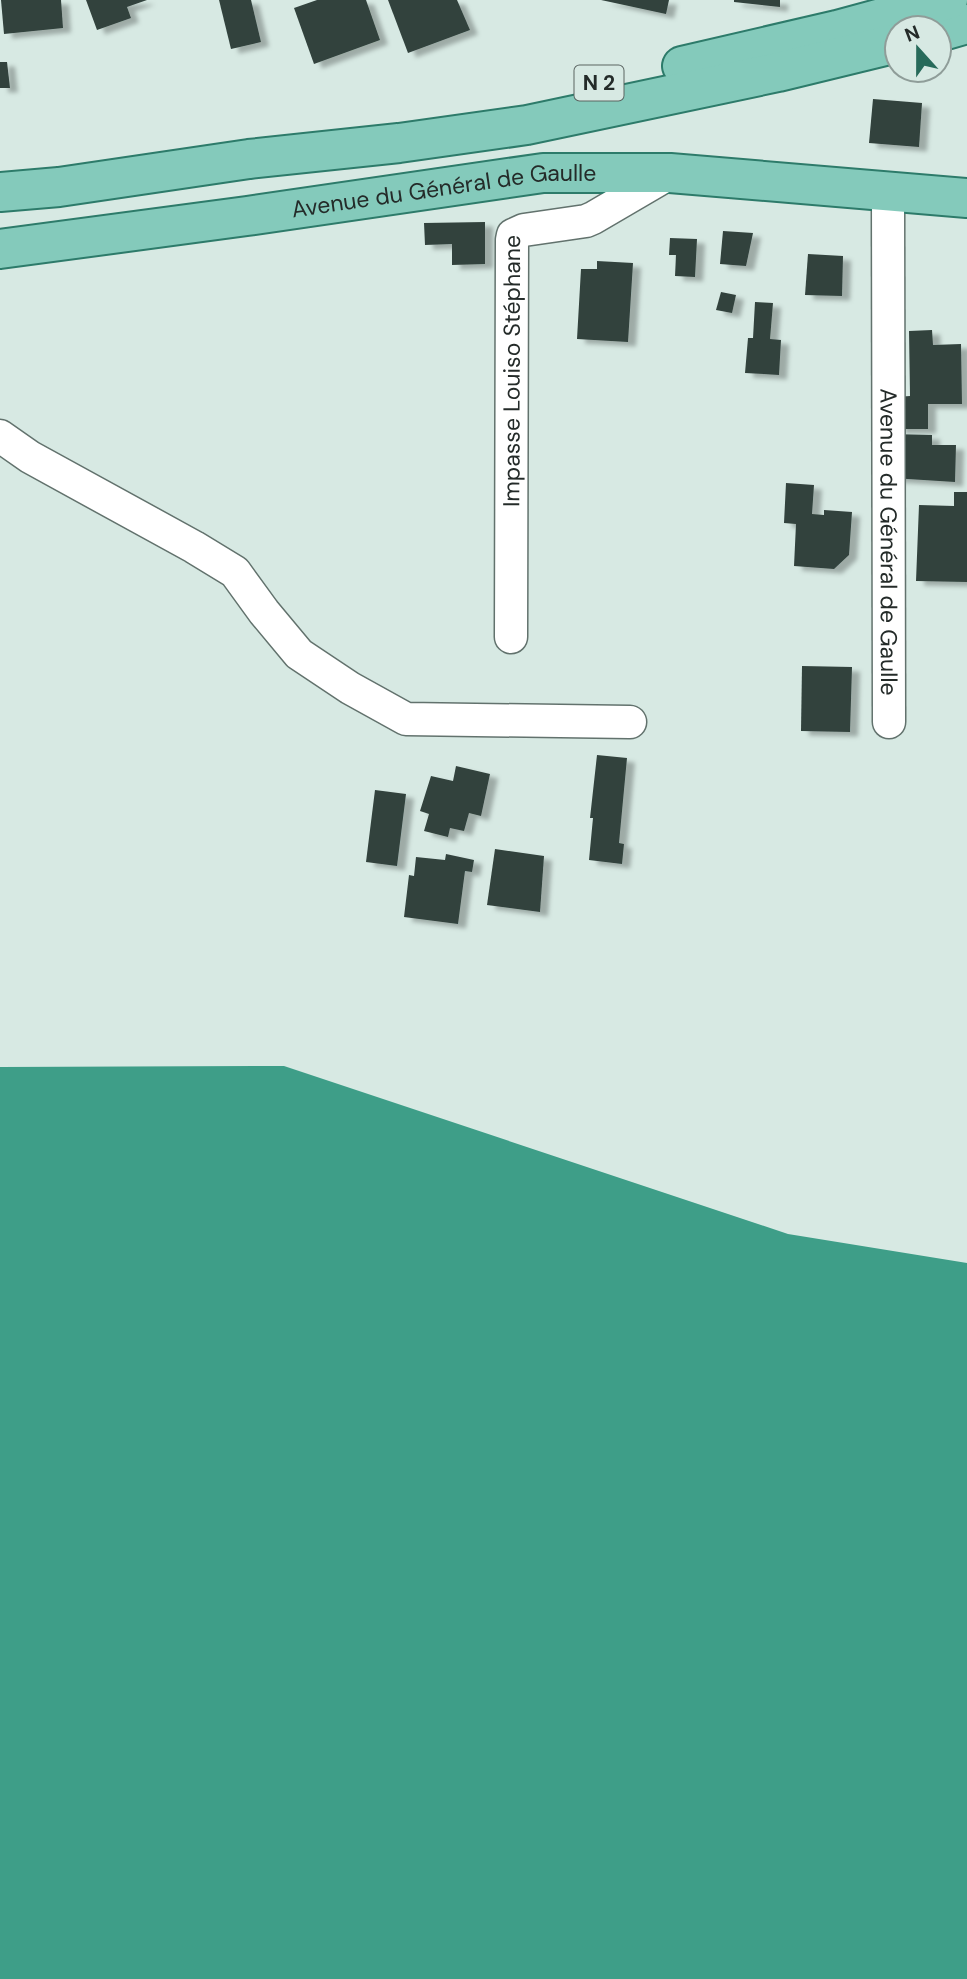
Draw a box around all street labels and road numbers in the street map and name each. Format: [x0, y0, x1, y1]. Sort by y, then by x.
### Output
road number: N 2 [574, 66, 624, 100]
street label: Avenue du Général de Gaulle [290, 158, 596, 224]
street label: Impasse Louiso Stéphane [496, 235, 527, 507]
street label: Avenue du Général de Gaulle [873, 388, 904, 696]

